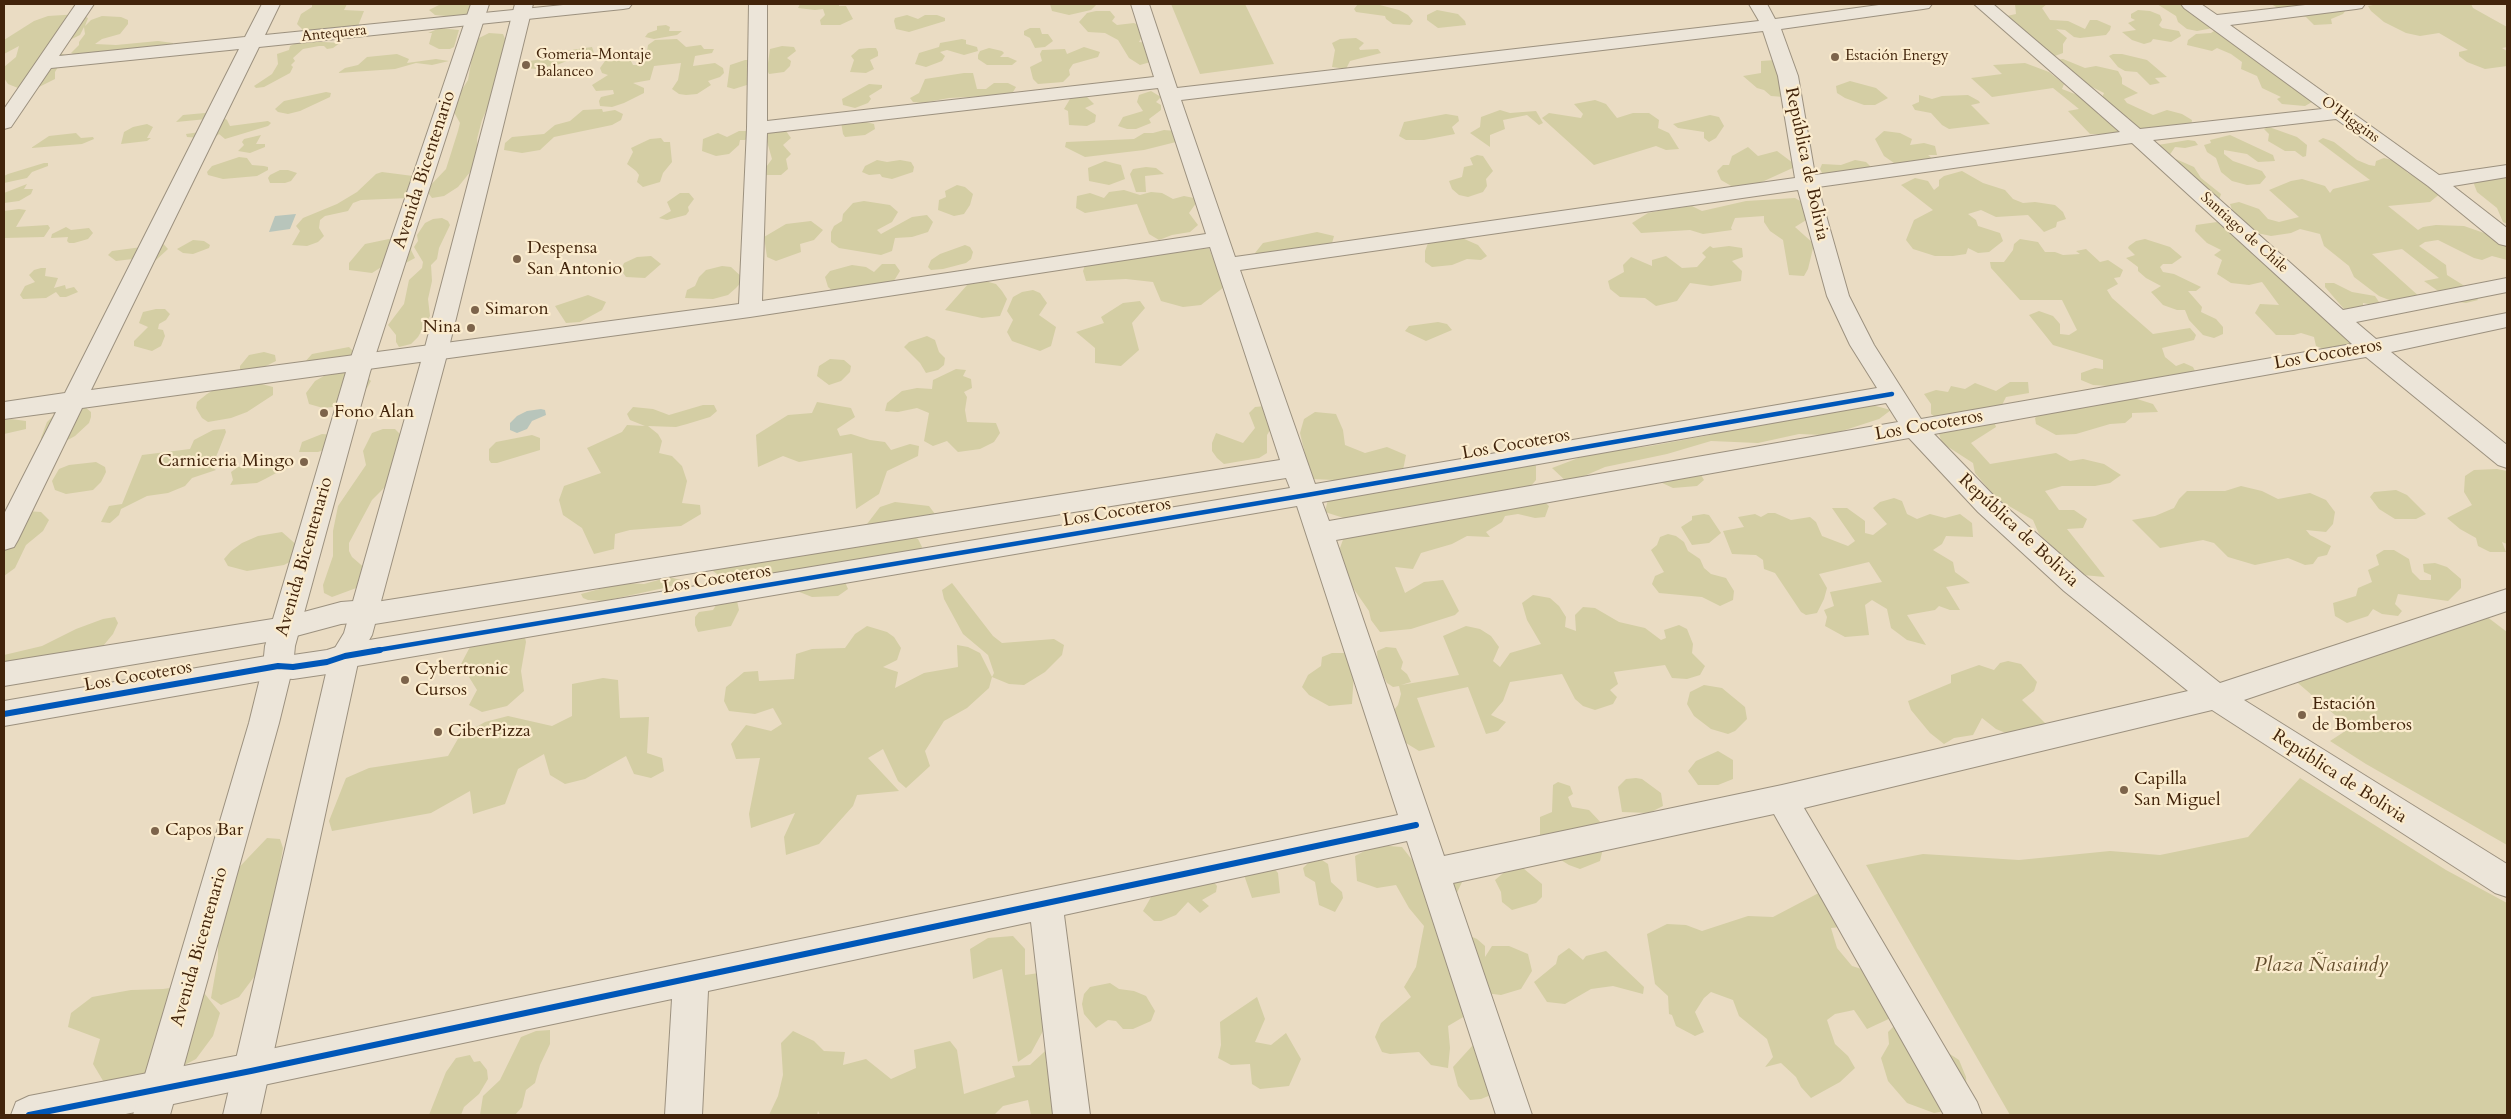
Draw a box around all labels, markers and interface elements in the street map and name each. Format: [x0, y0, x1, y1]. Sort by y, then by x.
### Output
street label: Antequera [300, 22, 368, 46]
place label: Gomeria-Montaje Balanceo [536, 47, 651, 82]
place label: Estación Energy [1845, 48, 1949, 66]
marker: Estación Energy [1829, 51, 1841, 63]
marker: Gomeria-Montaje Balanceo [520, 59, 532, 71]
street label: República de Bolivia [1779, 85, 1833, 243]
street label: Avenida Bicentenario [389, 88, 461, 252]
street label: O'Higgins [2317, 93, 2383, 147]
street label: Santiago de Chile [2196, 189, 2292, 277]
place label: Despensa San Antonio [527, 238, 622, 280]
marker: Despensa San Antonio [511, 253, 523, 265]
place label: Simaron [485, 299, 549, 321]
marker: Simaron [469, 304, 481, 316]
place label: Nina [423, 317, 461, 339]
marker: Nina [465, 322, 477, 334]
street label: Los Cocoteros [2272, 335, 2384, 375]
place label: Fono Alan [334, 402, 414, 424]
street label: Los Cocoteros [1873, 406, 1985, 446]
marker: Fono Alan [318, 407, 330, 419]
street label: Los Cocoteros [1460, 425, 1572, 465]
place label: Carniceria Mingo [158, 451, 294, 473]
marker: Carniceria Mingo [298, 456, 310, 468]
street label: República de Bolivia [1953, 470, 2083, 592]
street label: Avenida Bicentenario [272, 475, 338, 639]
street label: Los Cocoteros [1061, 494, 1173, 532]
street label: Los Cocoteros [661, 561, 773, 599]
street label: Los Cocoteros [82, 657, 194, 697]
place label: Cybertronic Cursos [415, 659, 508, 702]
marker: Cybertronic Cursos [399, 674, 411, 686]
place label: Estación de Bomberos [2312, 694, 2412, 736]
marker: Estación de Bomberos [2296, 709, 2308, 721]
place label: CiberPizza [448, 721, 531, 743]
street label: República de Bolivia [2268, 725, 2410, 829]
marker: CiberPizza [432, 726, 444, 738]
place label: Capilla San Miguel [2134, 769, 2221, 812]
marker: Capilla San Miguel [2118, 784, 2130, 796]
place label: Capos Bar [165, 820, 243, 842]
marker: Capos Bar [149, 825, 161, 837]
street label: Avenida Bicentenario [167, 865, 233, 1029]
park label: Plaza Ñasaindy [2254, 953, 2388, 979]

